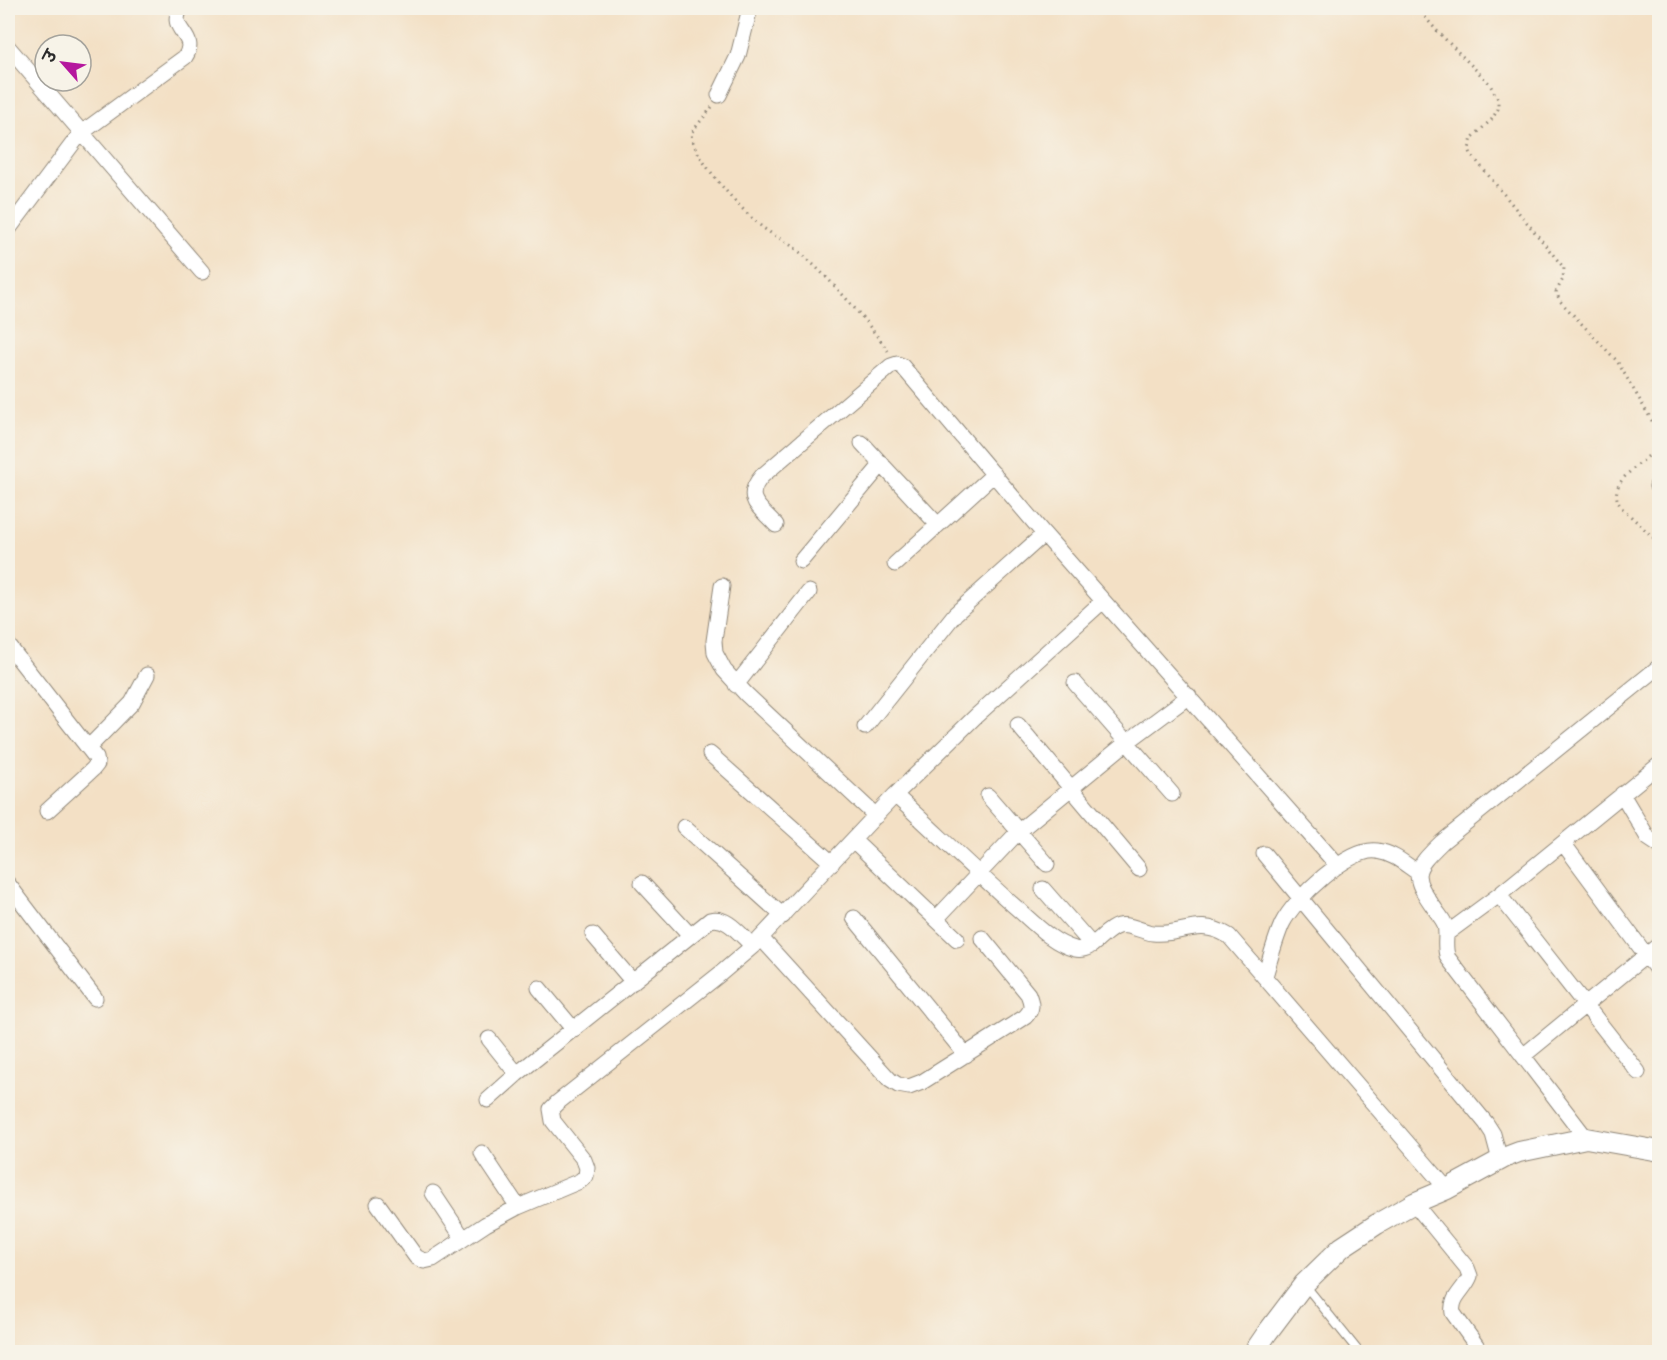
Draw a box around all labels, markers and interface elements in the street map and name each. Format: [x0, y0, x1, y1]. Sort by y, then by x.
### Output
north arrow [33, 33, 93, 93]
text: उ [39, 46, 62, 67]

